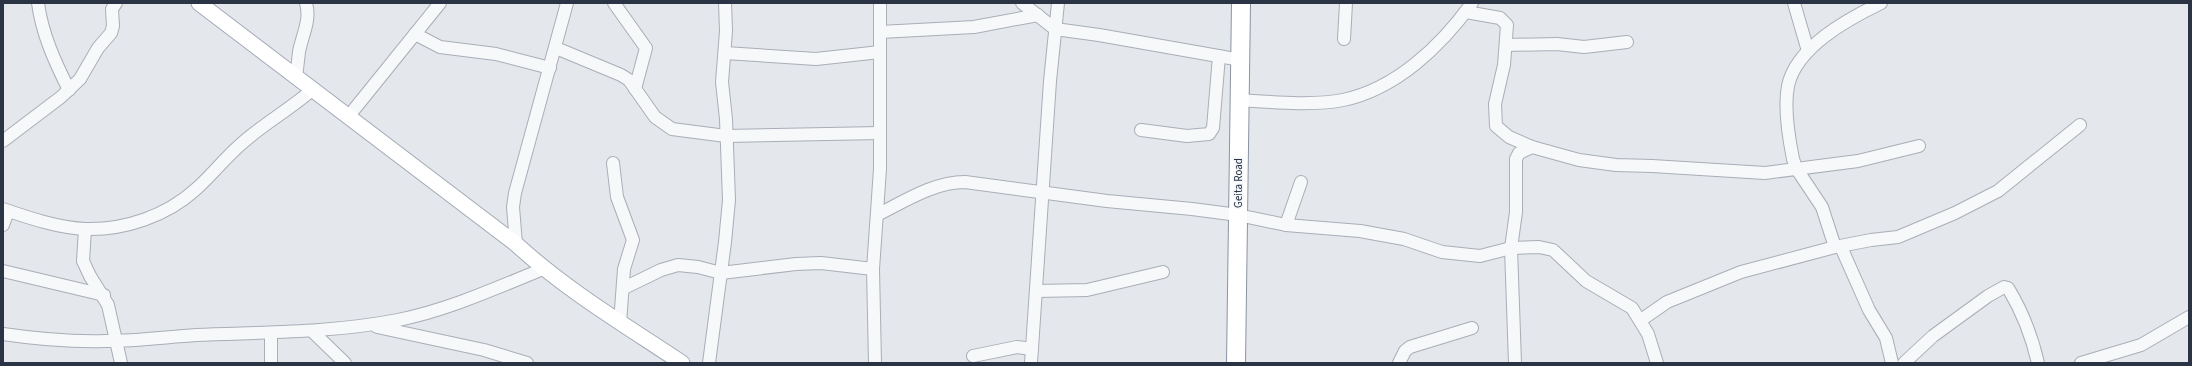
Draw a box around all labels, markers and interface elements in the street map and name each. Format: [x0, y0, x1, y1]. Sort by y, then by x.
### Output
street label: Geita Road [1231, 158, 1246, 208]

